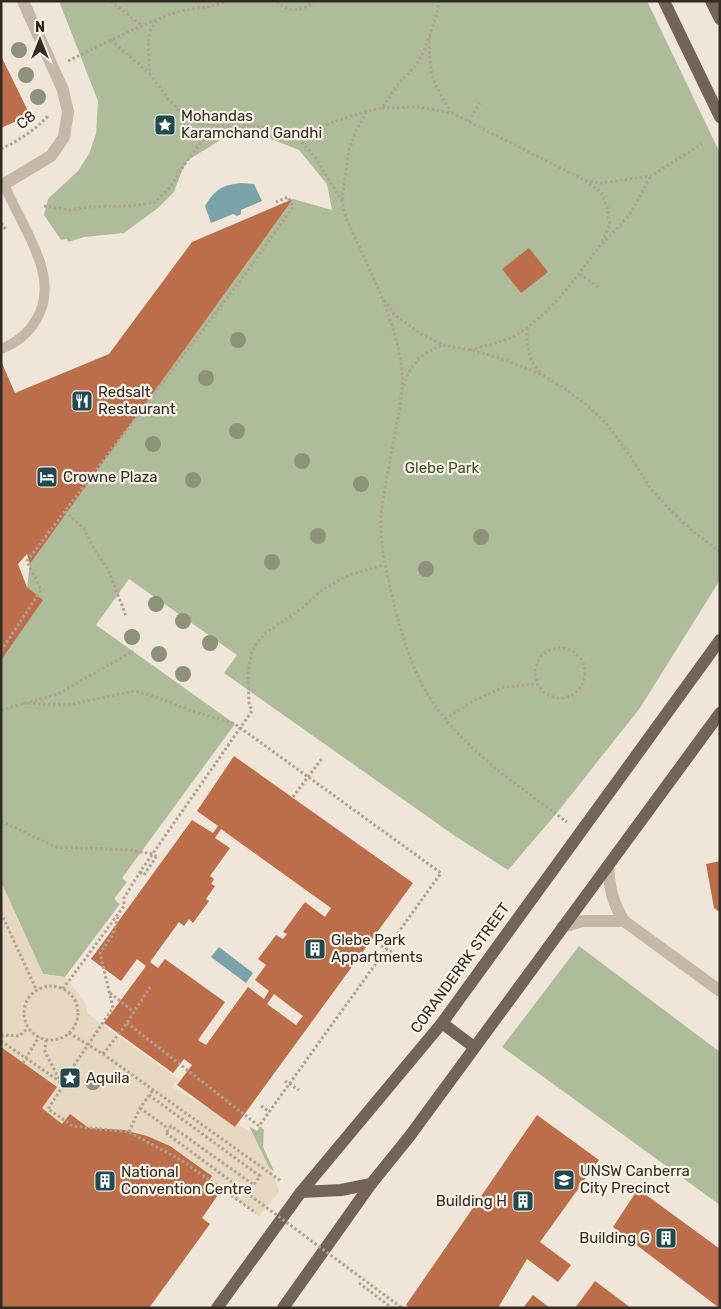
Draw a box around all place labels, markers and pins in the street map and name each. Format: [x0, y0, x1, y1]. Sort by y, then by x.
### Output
place label: Mohandas Karamchand Gandhi [181, 107, 322, 142]
place icon: Mohandas Karamchand Gandhi [153, 113, 177, 137]
place label: Redsalt Restaurant [98, 383, 176, 418]
restaurant icon: Redsalt Restaurant [70, 389, 94, 413]
hotel icon: Crowne Plaza [35, 465, 59, 489]
place label: Crowne Plaza [63, 468, 158, 486]
place label: Glebe Park Appartments [331, 931, 423, 966]
building icon: Glebe Park Appartments [303, 937, 327, 961]
place icon: Aquila [58, 1066, 82, 1090]
place label: Aquila [86, 1069, 130, 1087]
place label: UNSW Canberra City Precinct [580, 1162, 690, 1197]
place label: National Convention Centre [121, 1163, 252, 1198]
school or university icon: UNSW Canberra City Precinct [552, 1168, 576, 1192]
building icon: National Convention Centre [93, 1169, 117, 1193]
building icon: Building H [511, 1189, 535, 1213]
place label: Building H [436, 1192, 507, 1210]
building icon: Building G [654, 1226, 678, 1250]
place label: Building G [579, 1229, 650, 1247]

